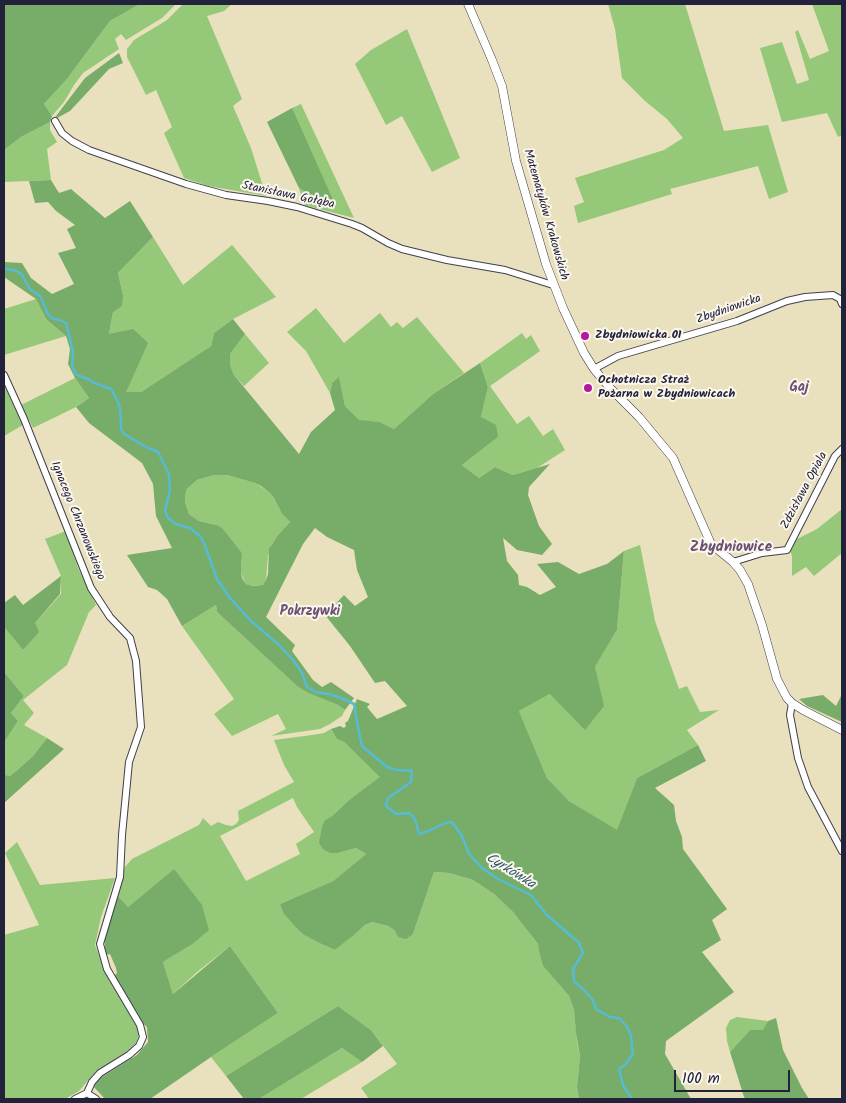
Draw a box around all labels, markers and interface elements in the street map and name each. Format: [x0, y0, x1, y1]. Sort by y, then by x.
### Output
street label: Matematyków Krakowskich [519, 148, 571, 282]
street label: Stanisława Gołąba [240, 179, 336, 213]
street label: Zbydniowicka [695, 292, 763, 328]
place label: Zbydniowicka 01 [595, 329, 681, 343]
marker: Zbydniowicka 01 [579, 330, 591, 342]
place label: Ochotnicza Straż Pożarna w Zbydniowicach [598, 374, 735, 402]
district label: Gaj [789, 381, 809, 397]
marker: Ochotnicza Straż Pożarna w Zbydniowicach [582, 382, 594, 394]
street label: Zdzisława Opiala [779, 450, 831, 532]
street label: Ignacego Chrzanowskiego [47, 460, 107, 582]
district label: Zbydniowice [690, 539, 772, 557]
district label: Pokrzywki [280, 605, 340, 621]
water label: Cyrkówka [482, 850, 538, 894]
scale bar [676, 1060, 792, 1092]
text: 100 m [682, 1067, 720, 1091]

